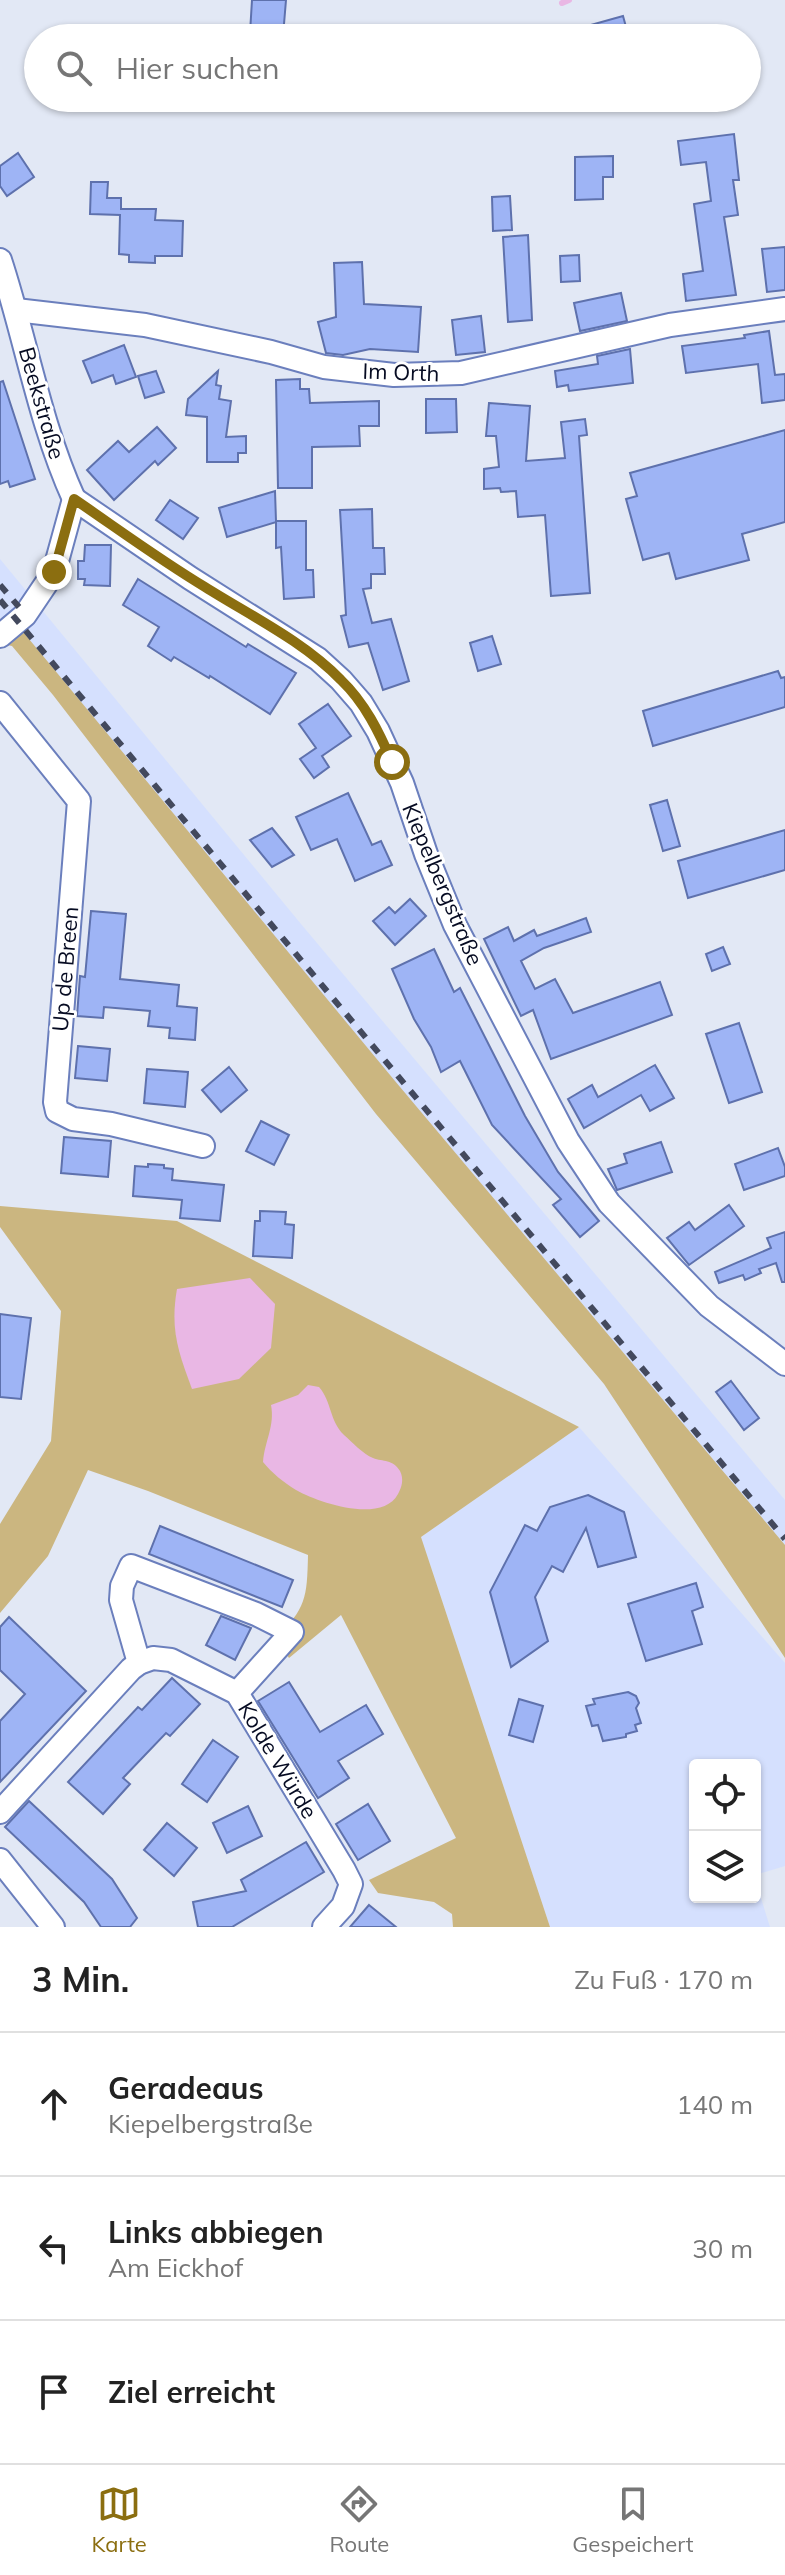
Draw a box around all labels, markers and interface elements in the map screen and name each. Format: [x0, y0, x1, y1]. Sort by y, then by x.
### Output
search box [24, 24, 761, 112]
icon: search [52, 46, 96, 90]
text: Hier suchen [116, 49, 280, 87]
street label: Beekstraße [13, 344, 71, 462]
street label: Im Orth [362, 357, 440, 387]
route end [36, 554, 72, 590]
route start [374, 744, 410, 780]
street label: Kiepelbergstraße [396, 799, 490, 969]
street label: Up de Breen [46, 905, 84, 1033]
street label: Kolde Würde [232, 1696, 324, 1824]
map controls [689, 1759, 761, 1903]
button: locate [689, 1759, 761, 1831]
button: layers [689, 1831, 761, 1903]
text: 3 Min. [32, 1958, 129, 2001]
text: Zu Fuß · 170 m [574, 1963, 753, 1996]
text: Geradeaus [108, 2069, 263, 2107]
icon: ahead [32, 2082, 76, 2126]
text: 140 m [677, 2088, 753, 2121]
text: Kiepelbergstraße [108, 2107, 313, 2140]
text: Links abbiegen [108, 2213, 324, 2251]
icon: left [32, 2226, 76, 2270]
text: 30 m [692, 2232, 753, 2265]
text: Am Eickhof [108, 2251, 243, 2284]
icon: arrive [32, 2370, 76, 2414]
text: Ziel erreicht [108, 2373, 275, 2411]
tab: Karte [91, 2482, 147, 2558]
tab: Route [330, 2482, 389, 2558]
tab: Gespeichert [572, 2482, 694, 2558]

